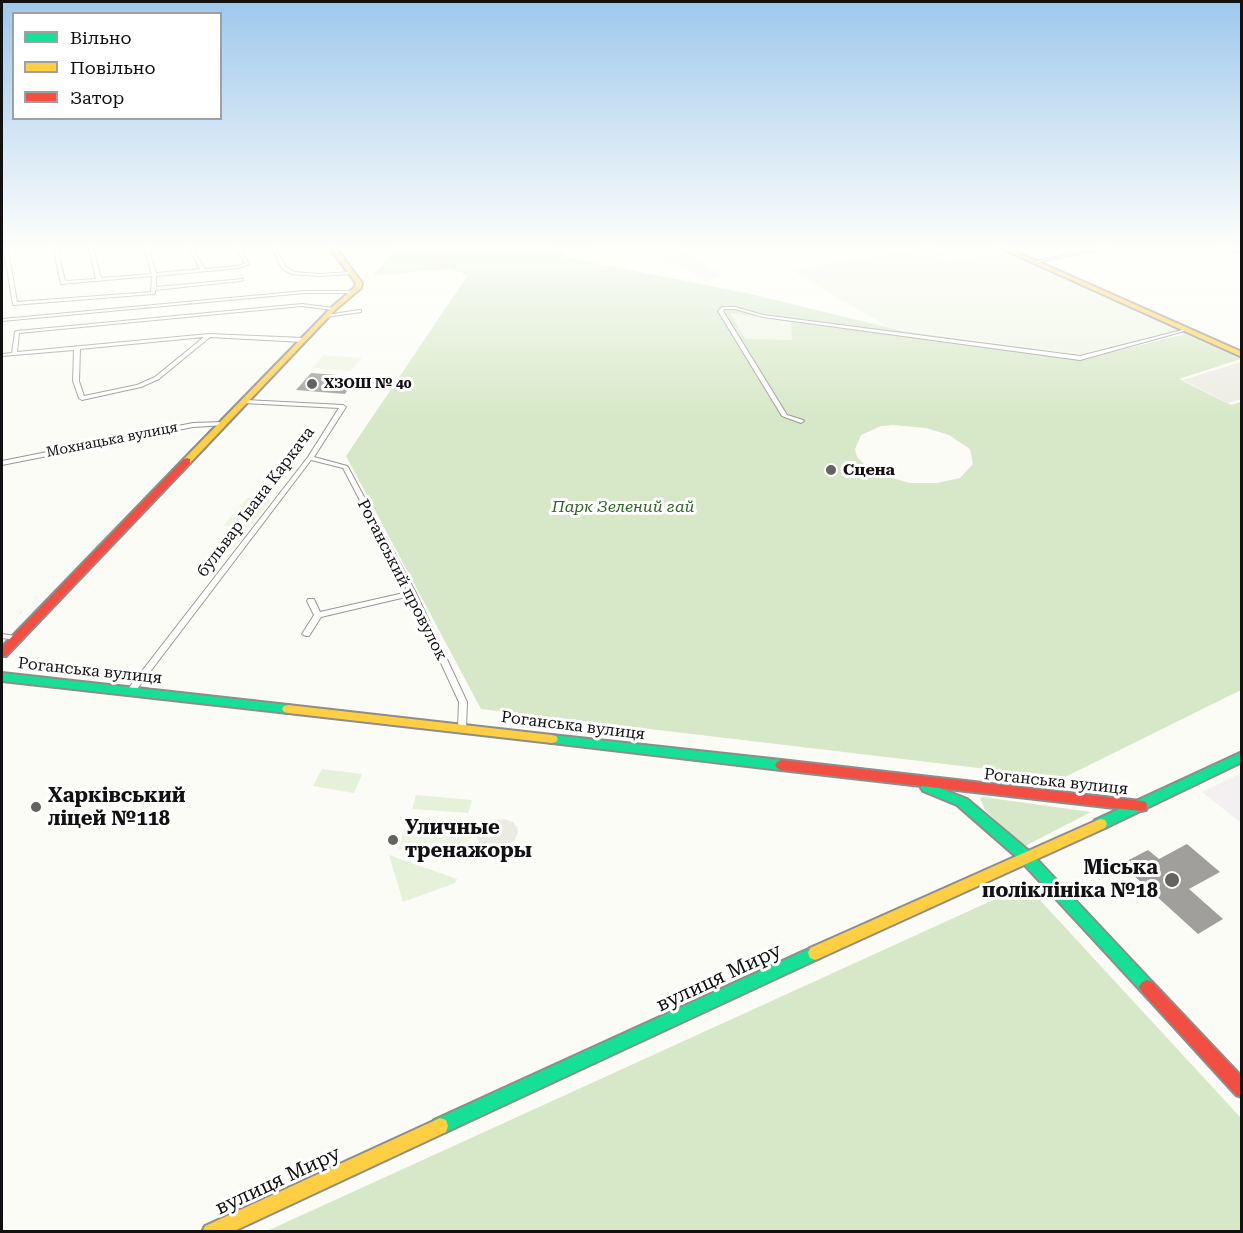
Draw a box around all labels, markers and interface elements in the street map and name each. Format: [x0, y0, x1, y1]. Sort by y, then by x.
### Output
legend [12, 12, 222, 120]
text: Вільно [70, 27, 132, 48]
text: Повільно [70, 57, 156, 78]
text: Затор [70, 87, 124, 108]
place label: ХЗОШ № 40 [324, 376, 412, 392]
marker: ХЗОШ № 40 [305, 377, 319, 391]
street label: Мохнацька вулиця [45, 419, 179, 461]
street label: бульвар Івана Каркача [193, 423, 319, 581]
place label: Сцена [843, 460, 895, 480]
marker: Сцена [824, 463, 838, 477]
street label: Роганський провулок [353, 496, 451, 664]
park label: Парк Зелений гай [552, 497, 694, 517]
street label: Роганська вулиця [17, 654, 163, 688]
street label: Роганська вулиця [500, 708, 646, 744]
street label: Роганська вулиця [983, 765, 1129, 799]
place label: Харківський ліцей №118 [48, 784, 185, 831]
marker: Харківський ліцей №118 [29, 800, 43, 814]
place label: Уличные тренажоры [405, 816, 532, 863]
marker: Уличные тренажоры [386, 833, 400, 847]
place label: Міська поліклініка №18 [982, 856, 1158, 903]
marker: Міська поліклініка №18 [1163, 871, 1181, 889]
street label: вулиця Миру [653, 939, 785, 1017]
street label: вулиця Миру [212, 1142, 344, 1220]

